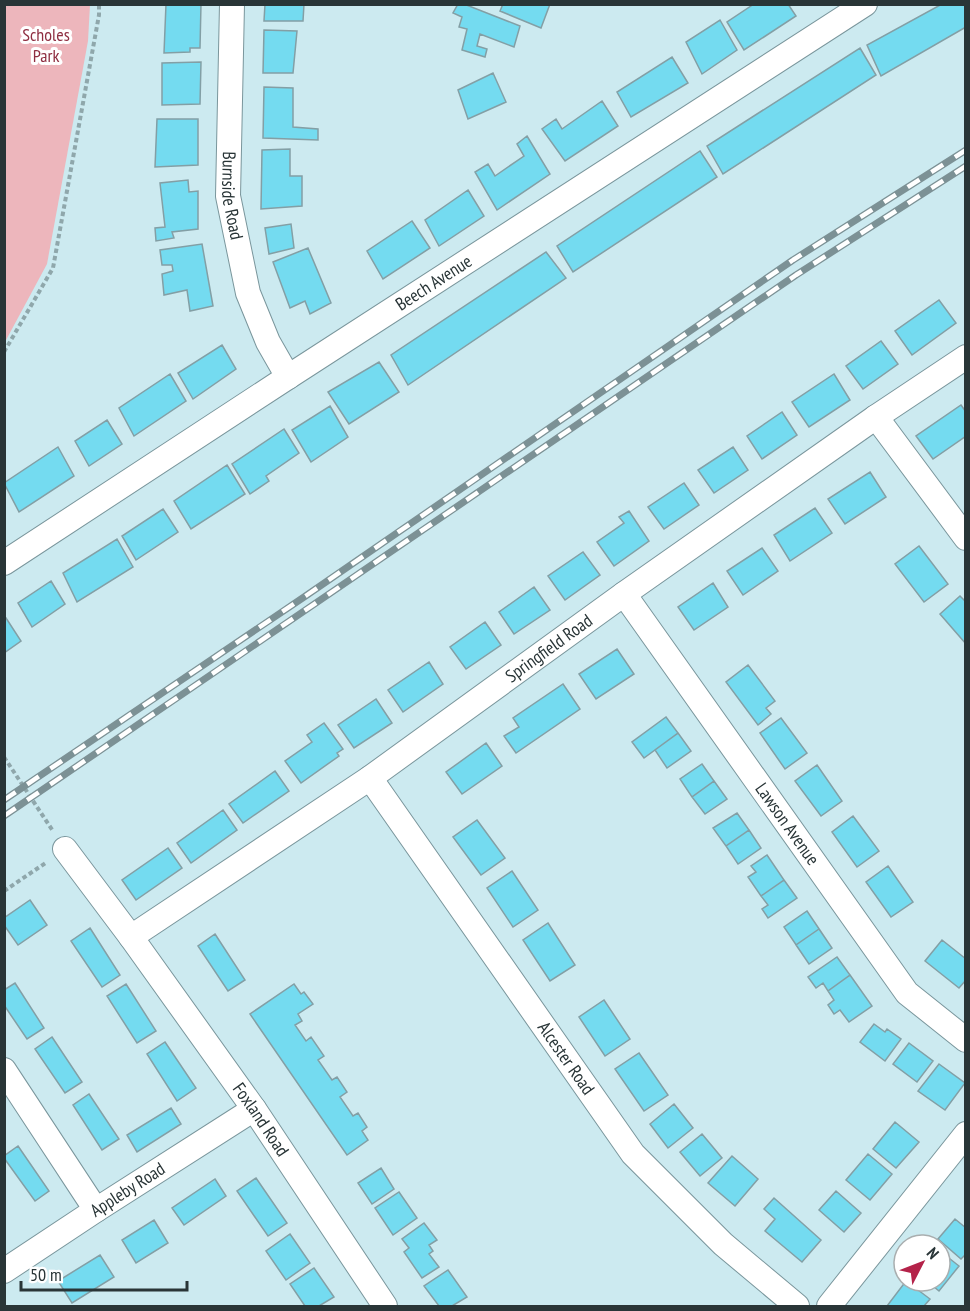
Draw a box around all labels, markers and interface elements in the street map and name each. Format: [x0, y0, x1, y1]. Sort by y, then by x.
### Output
park label: Scholes Park [22, 23, 70, 67]
street label: Burnside Road [217, 151, 249, 242]
street label: Beech Avenue [391, 249, 476, 315]
street label: Springfield Road [501, 609, 597, 687]
street label: Lawson Avenue [750, 778, 825, 869]
street label: Alcester Road [533, 1017, 600, 1099]
street label: Foxland Road [228, 1078, 294, 1160]
street label: Appleby Road [86, 1157, 169, 1222]
north arrow [892, 1233, 952, 1293]
text: N [923, 1243, 943, 1263]
scale bar [21, 1254, 188, 1292]
text: 50 m [30, 1263, 62, 1286]

